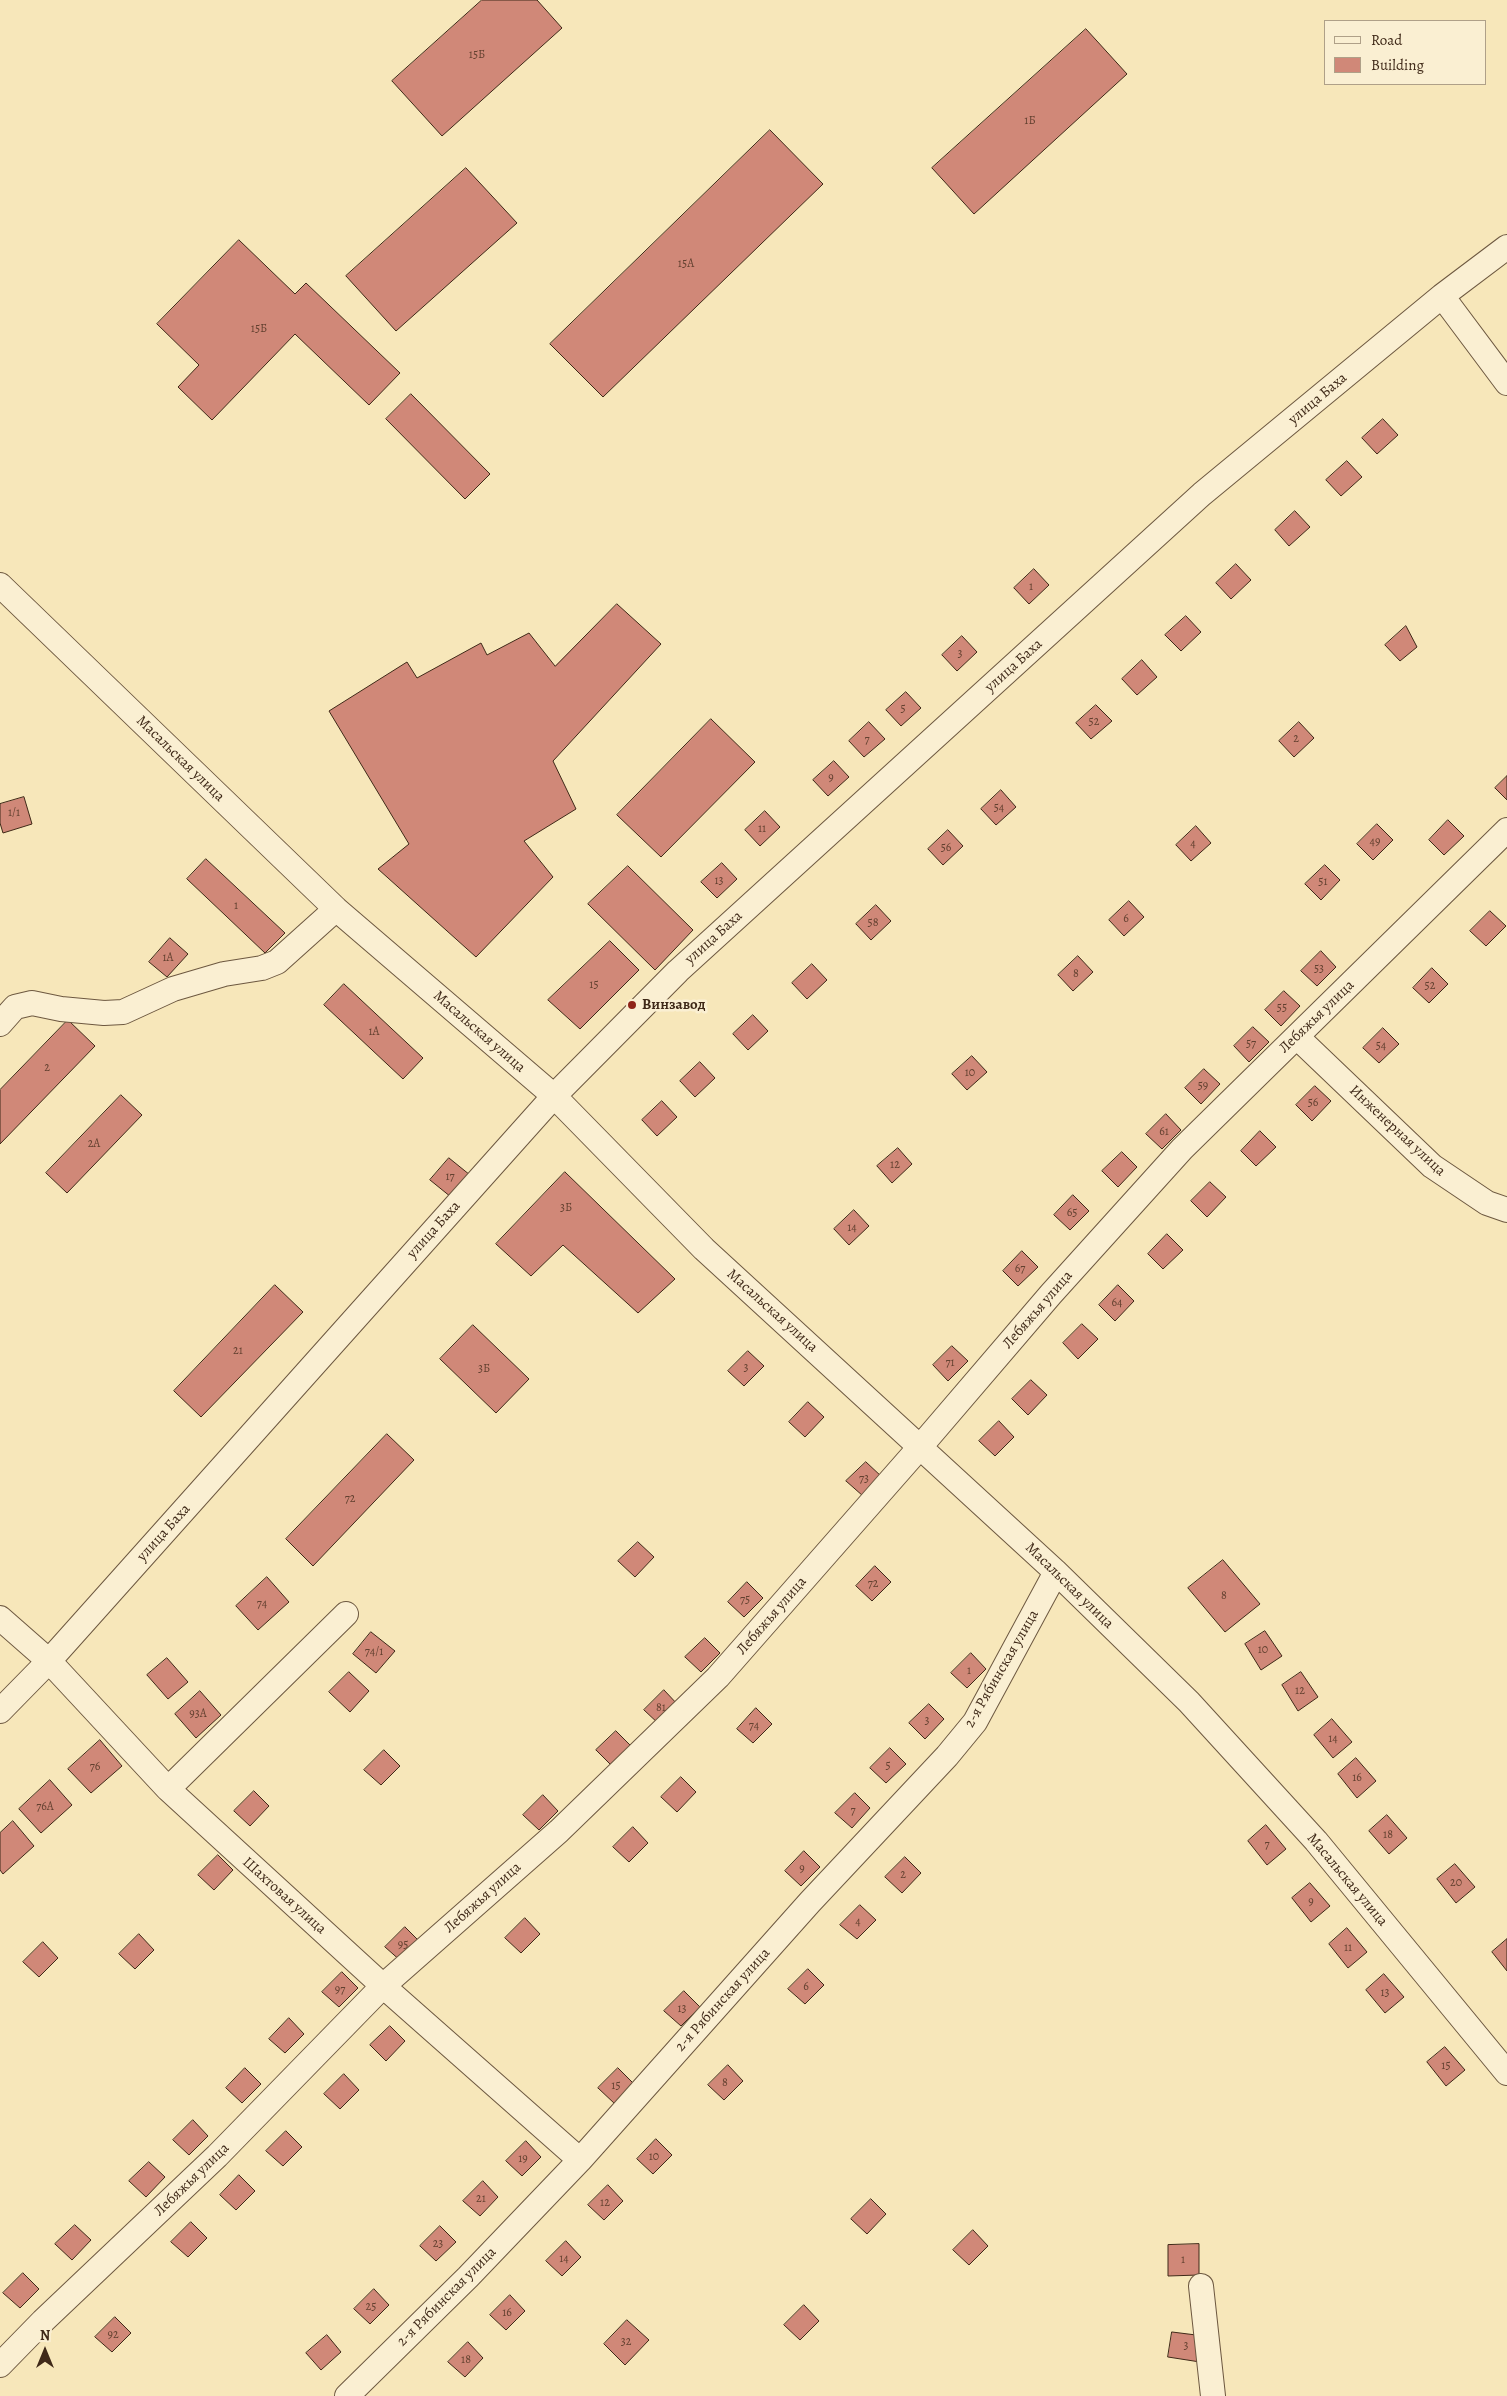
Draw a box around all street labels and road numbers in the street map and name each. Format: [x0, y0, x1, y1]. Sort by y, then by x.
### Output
street label: улица Баха [1285, 369, 1351, 429]
street label: улица Баха [982, 636, 1046, 696]
street label: Масальская улица [132, 712, 228, 806]
street label: улица Баха [682, 908, 746, 968]
street label: Лебяжья улица [1276, 977, 1358, 1057]
street label: Масальская улица [429, 987, 529, 1077]
street label: Инженерная улица [1345, 1082, 1449, 1180]
street label: улица Баха [404, 1198, 464, 1262]
street label: Масальская улица [723, 1265, 821, 1357]
street label: Лебяжья улица [999, 1267, 1077, 1353]
street label: улица Баха [134, 1501, 194, 1565]
street label: Масальская улица [1021, 1539, 1117, 1633]
street label: Лебяжья улица [733, 1573, 811, 1659]
street label: 2-я Рябинская улица [961, 1607, 1043, 1731]
street label: Масальская улица [1303, 1830, 1391, 1930]
street label: Шахтовая улица [238, 1854, 330, 1938]
street label: Лебяжья улица [441, 1859, 525, 1937]
street label: 2-я Рябинская улица [672, 1945, 774, 2055]
street label: Лебяжья улица [151, 2140, 233, 2220]
street label: 2-я Рябинская улица [394, 2244, 500, 2350]

